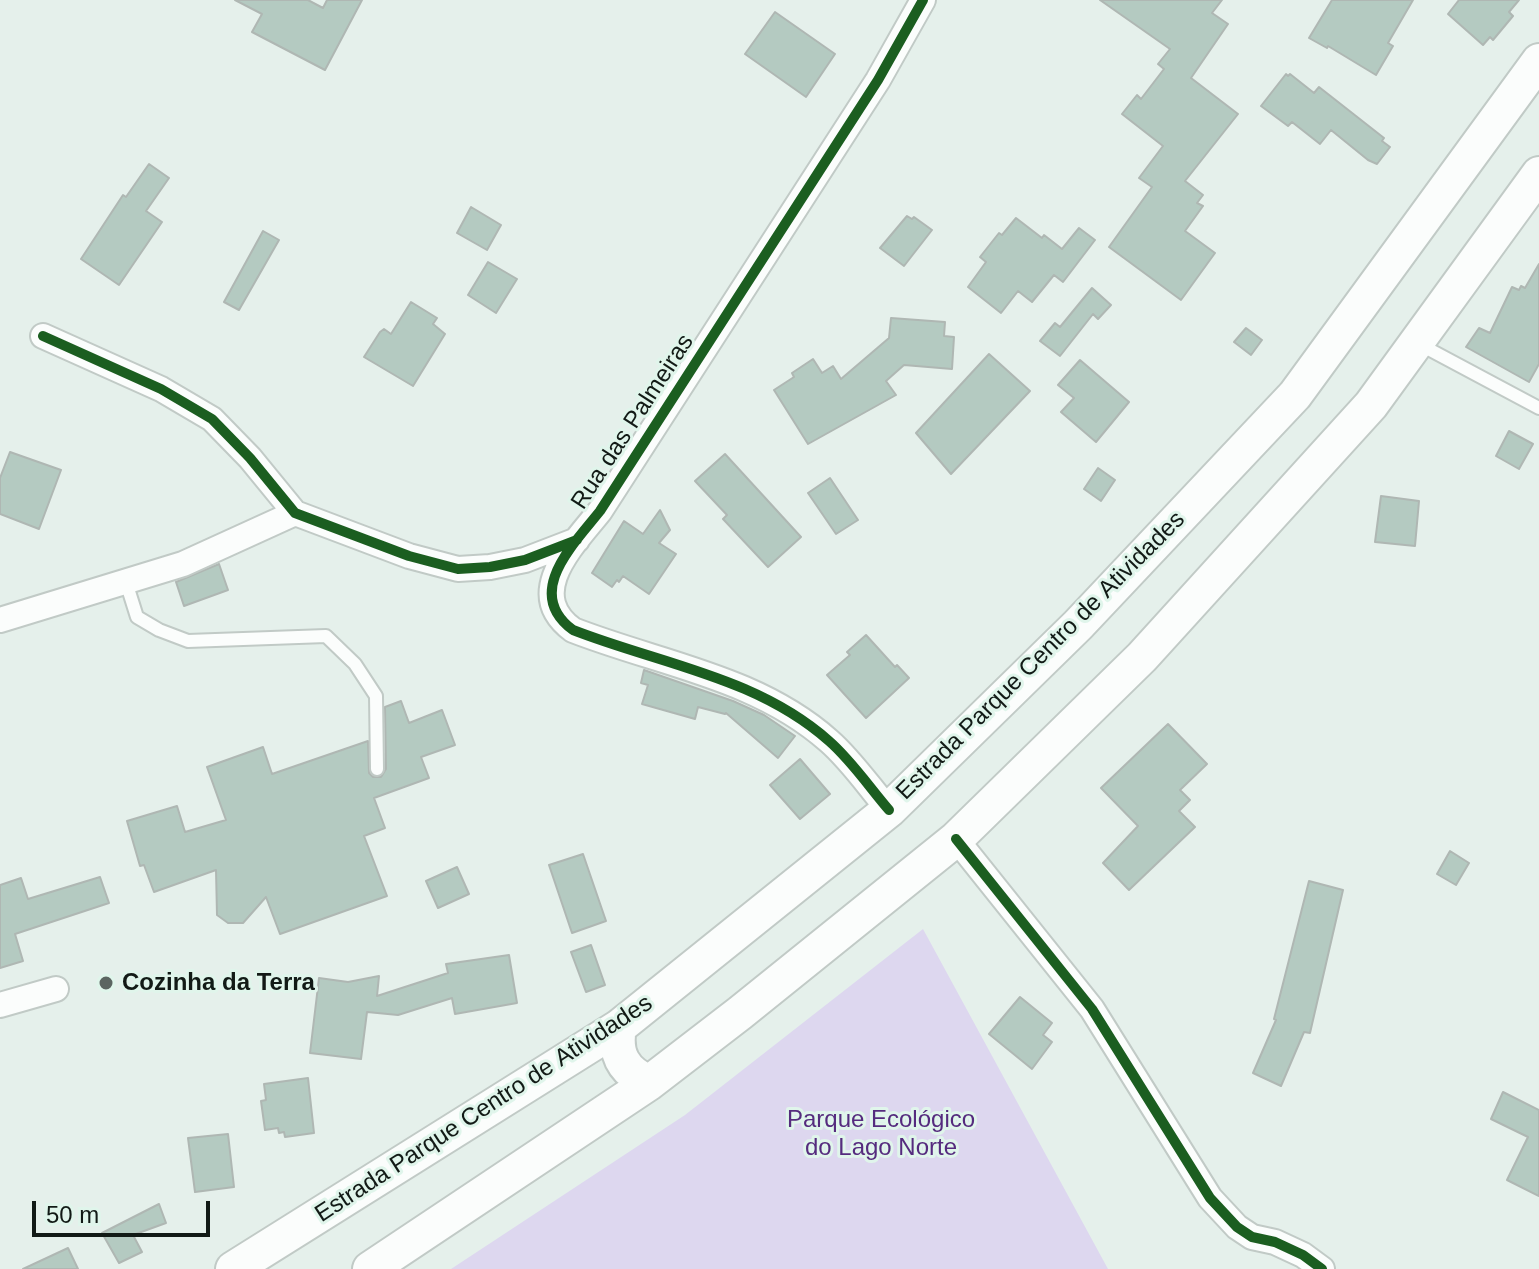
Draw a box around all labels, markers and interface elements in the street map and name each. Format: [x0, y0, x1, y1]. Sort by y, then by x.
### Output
street label: Rua das Palmeiras [566, 329, 700, 515]
street label: Estrada Parque Centro de Atividades [891, 506, 1191, 806]
place label: Cozinha da Terra [122, 969, 315, 997]
marker: Cozinha da Terra [97, 974, 115, 992]
street label: Estrada Parque Centro de Atividades [310, 989, 658, 1229]
park label: Parque Ecológico do Lago Norte [787, 1106, 975, 1162]
scale bar [36, 1185, 214, 1235]
text: 50 m [46, 1201, 99, 1228]

